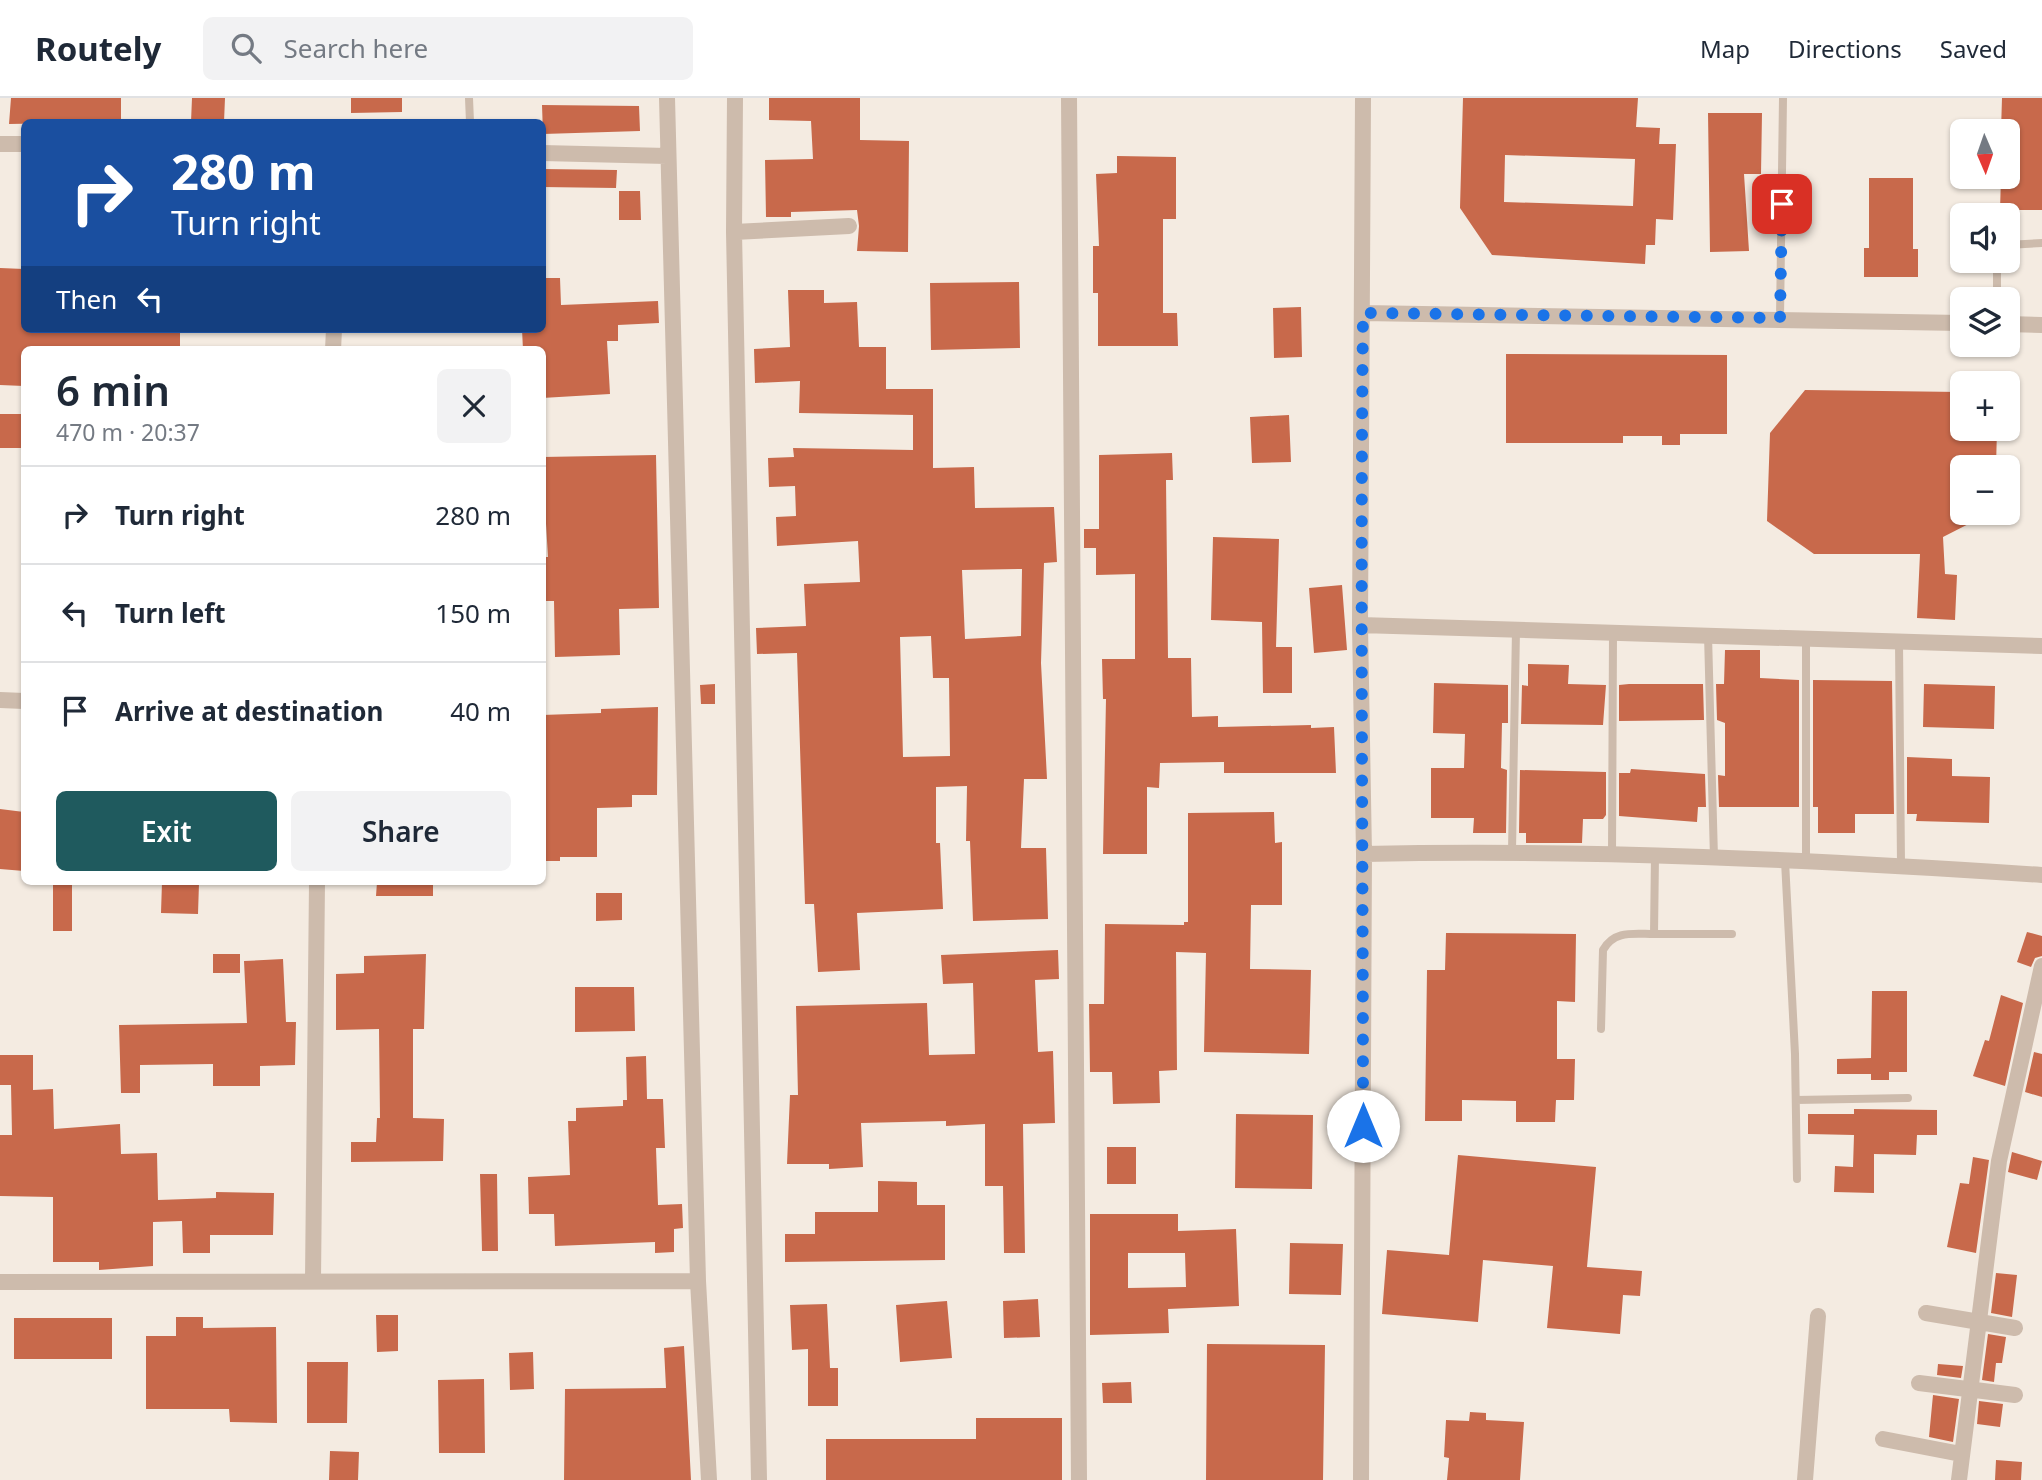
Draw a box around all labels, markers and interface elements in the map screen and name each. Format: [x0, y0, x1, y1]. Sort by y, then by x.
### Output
search box [203, 17, 693, 80]
text: Routely [35, 26, 161, 71]
icon: search [227, 29, 265, 67]
text: Search here [283, 30, 428, 66]
text: Map [1700, 32, 1750, 65]
text: Directions [1788, 32, 1902, 65]
text: Saved [1940, 32, 2007, 65]
north arrow [1950, 119, 2020, 189]
map controls [1950, 119, 2020, 525]
text: 280 m [171, 138, 316, 204]
icon: right [56, 147, 147, 238]
pin [1752, 174, 1812, 234]
icon: arrive [1763, 185, 1801, 223]
text: Turn right [171, 201, 321, 244]
button: sound [1950, 203, 2020, 273]
icon: left [131, 280, 169, 318]
text: Then [56, 281, 117, 317]
button: layers [1950, 287, 2020, 357]
text: 6 min [56, 361, 170, 418]
button: close [437, 369, 511, 443]
button: + [1950, 371, 2020, 441]
text: 470 m · 20:37 [56, 416, 200, 448]
button: − [1950, 455, 2020, 525]
icon: right [56, 496, 94, 534]
text: Turn right [115, 497, 245, 533]
text: 280 m [435, 497, 511, 533]
icon: left [56, 594, 94, 632]
text: Turn left [115, 595, 226, 631]
text: 150 m [435, 595, 511, 631]
icon: arrive [56, 692, 94, 730]
text: Arrive at destination [115, 693, 384, 729]
text: 40 m [450, 693, 511, 729]
button: Exit [56, 791, 277, 871]
button: Share [291, 791, 511, 871]
position arrow [1326, 1089, 1400, 1163]

